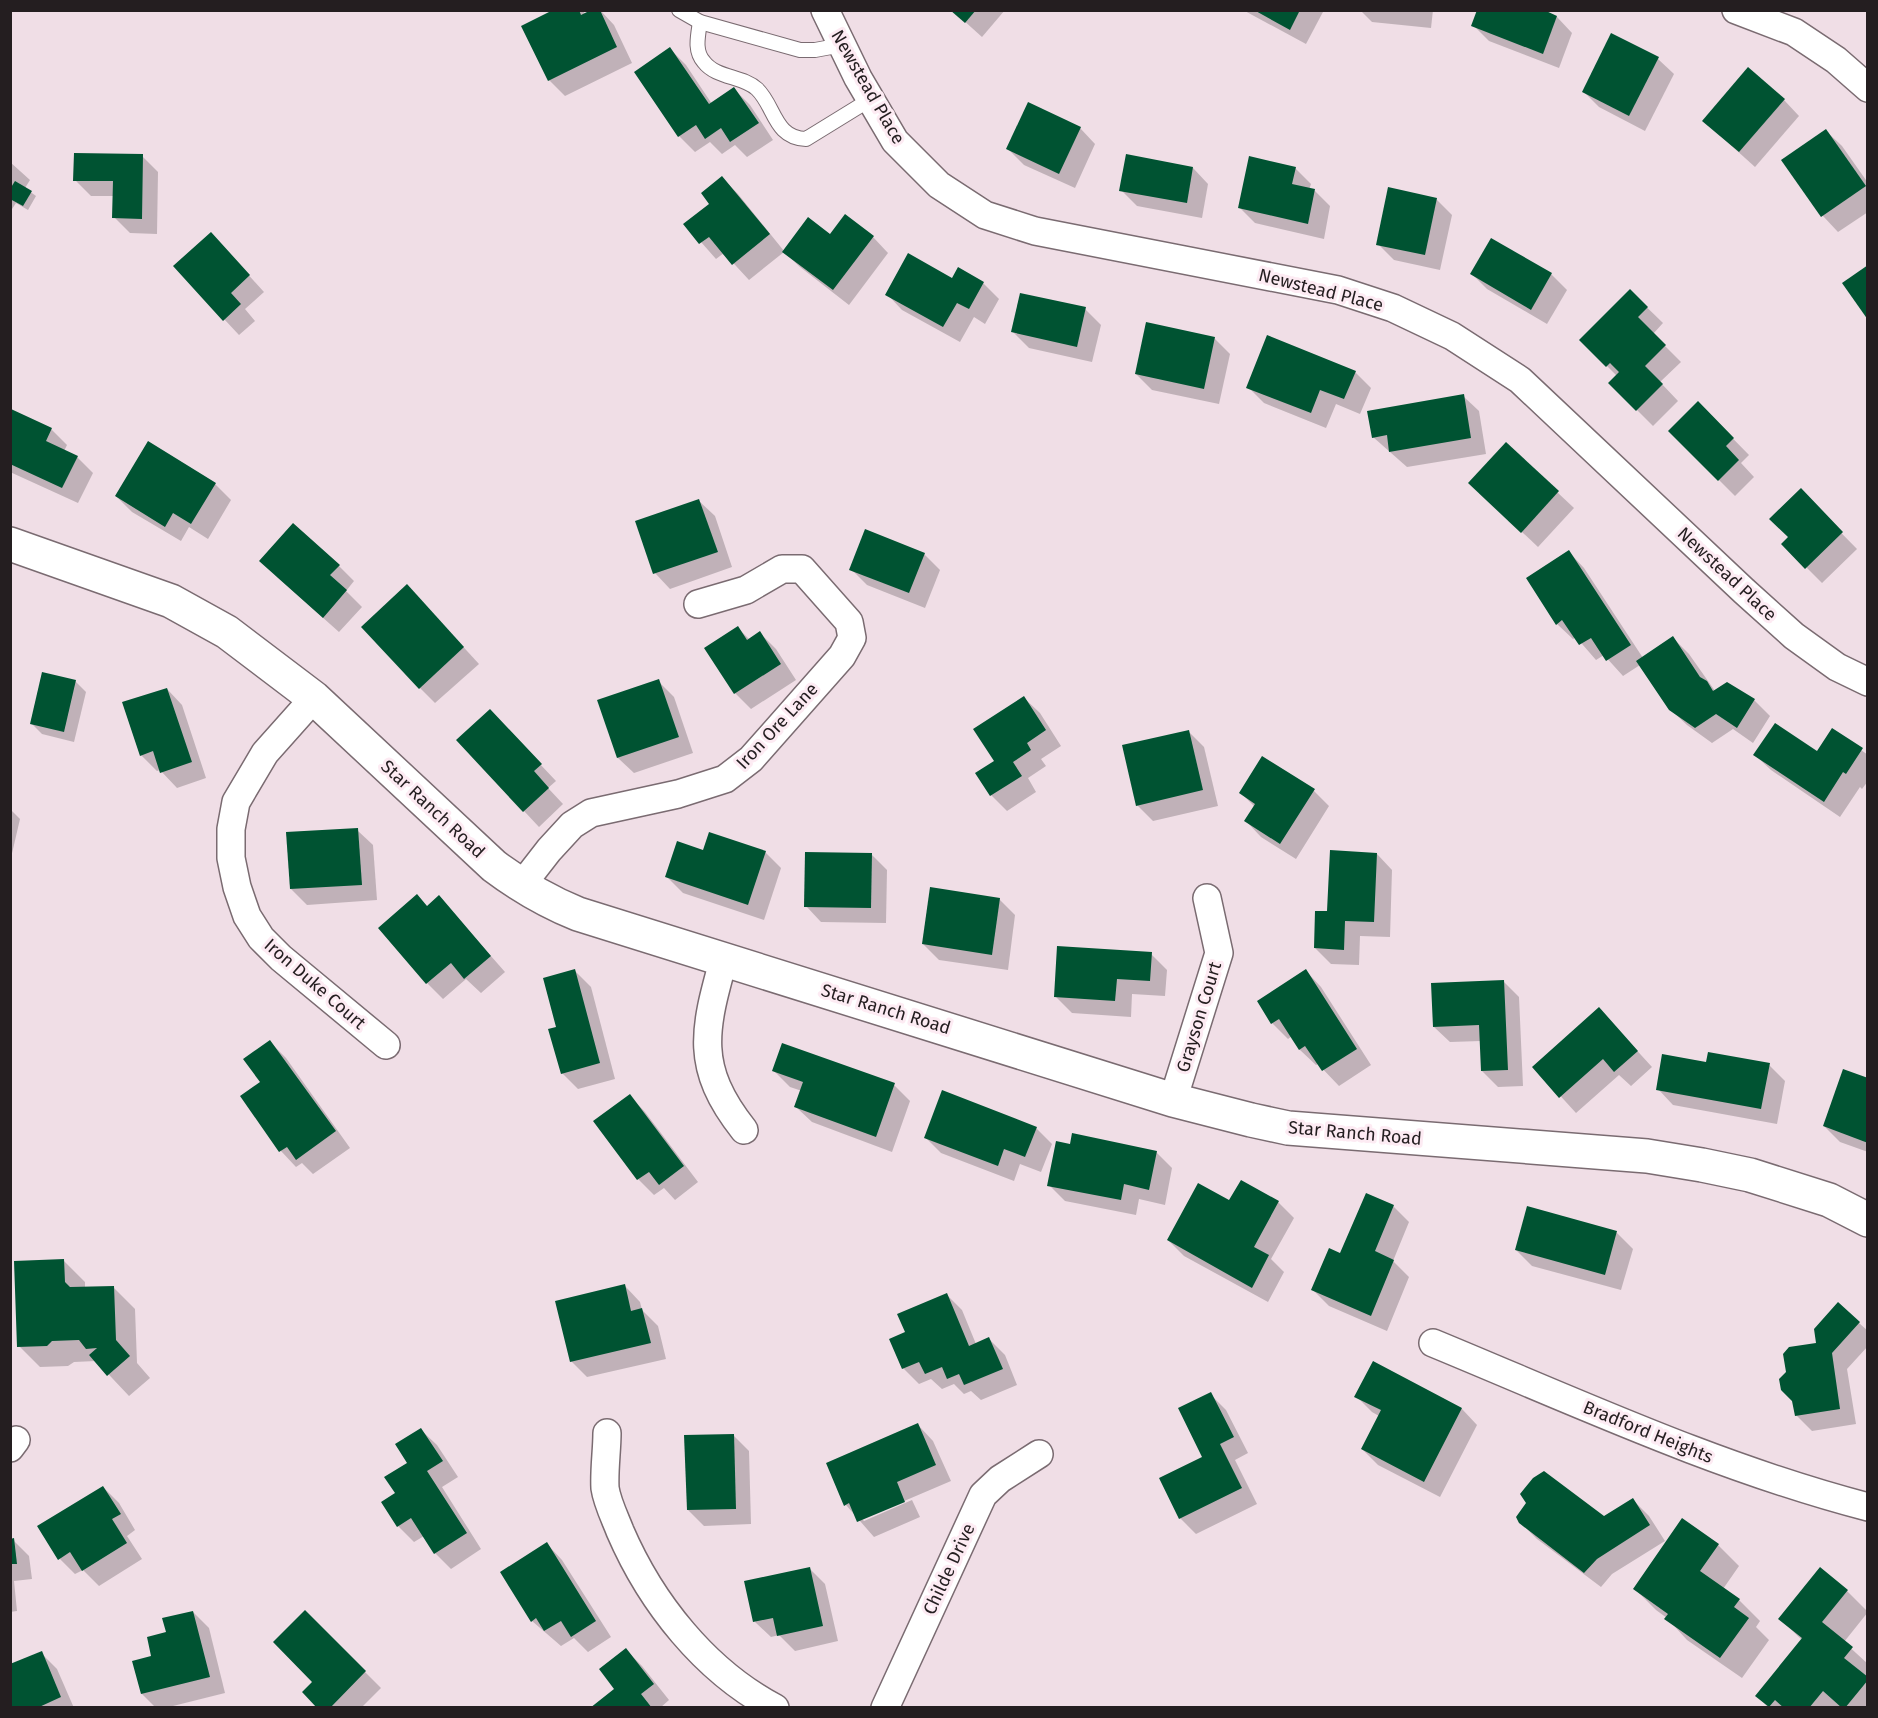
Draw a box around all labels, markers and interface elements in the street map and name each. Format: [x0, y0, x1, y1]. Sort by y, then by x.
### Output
street label: Newstead Place [826, 26, 910, 148]
street label: Newstead Place [1256, 264, 1386, 316]
street label: Newstead Place [1673, 522, 1781, 626]
street label: Iron Ore Lane [731, 678, 823, 774]
street label: Star Ranch Road [376, 755, 490, 863]
street label: Iron Duke Court [260, 934, 371, 1034]
street label: Grayson Court [1172, 959, 1226, 1075]
street label: Star Ranch Road [819, 979, 953, 1039]
street label: Star Ranch Road [1287, 1116, 1423, 1150]
street label: Bradford Heights [1580, 1396, 1716, 1468]
street label: Childe Drive [918, 1520, 980, 1618]

